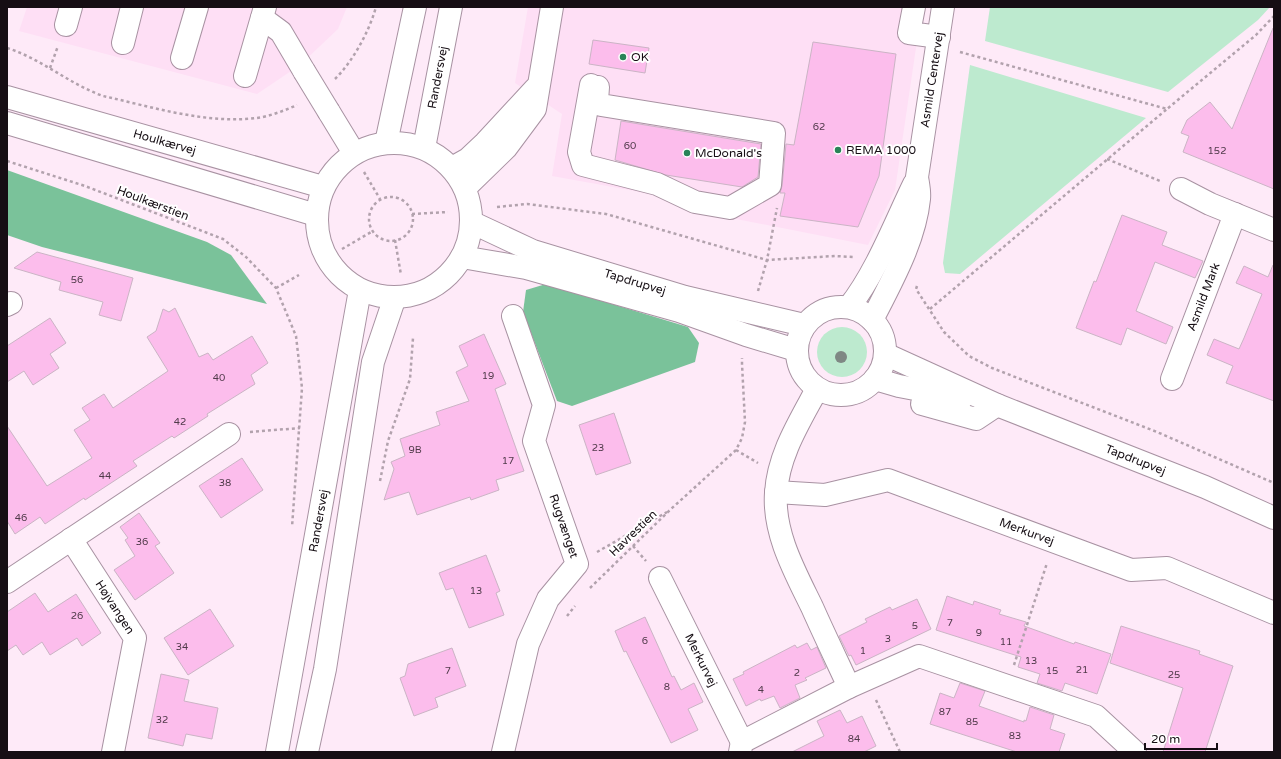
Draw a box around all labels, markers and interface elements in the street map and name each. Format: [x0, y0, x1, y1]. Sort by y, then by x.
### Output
street label: Asmild Centervej [918, 31, 946, 129]
street label: Randersvej [425, 45, 450, 110]
place label: OK [631, 50, 649, 64]
marker: OK [618, 52, 628, 62]
house number: 62 [813, 121, 825, 133]
street label: Houlkærvej [132, 126, 198, 158]
house number: 60 [624, 140, 636, 152]
place label: REMA 1000 [846, 143, 916, 157]
marker: REMA 1000 [833, 145, 843, 155]
house number: 152 [1208, 145, 1226, 157]
place label: McDonald's [695, 146, 762, 160]
marker: McDonald's [682, 148, 692, 158]
street label: Houlkærstien [115, 183, 191, 223]
street label: Asmild Mark [1184, 260, 1223, 333]
street label: Tapdrupvej [602, 266, 668, 298]
house number: 56 [71, 274, 83, 286]
house number: 19 [482, 370, 494, 382]
house number: 40 [213, 372, 225, 384]
house number: 42 [174, 416, 186, 428]
street label: Tapdrupvej [1103, 441, 1168, 478]
house number: 23 [592, 442, 604, 454]
house number: 9B [408, 444, 422, 456]
house number: 17 [502, 455, 514, 467]
house number: 44 [99, 470, 111, 482]
house number: 38 [219, 477, 231, 489]
street label: Randersvej [306, 488, 331, 553]
street label: Rugvænget [546, 492, 582, 560]
street label: Havrestien [606, 507, 660, 559]
house number: 46 [15, 512, 27, 524]
street label: Merkurvej [998, 515, 1056, 548]
house number: 36 [136, 536, 148, 548]
street label: Højvangen [92, 577, 137, 637]
house number: 13 [470, 585, 482, 597]
house number: 26 [71, 610, 83, 622]
house number: 7 [947, 617, 953, 629]
house number: 5 [912, 620, 918, 632]
house number: 9 [976, 627, 982, 639]
street label: Merkurvej [682, 631, 720, 689]
house number: 3 [885, 633, 891, 645]
house number: 6 [642, 635, 648, 647]
house number: 11 [1000, 636, 1012, 648]
house number: 34 [176, 641, 188, 653]
house number: 1 [860, 645, 866, 657]
house number: 13 [1025, 655, 1037, 667]
house number: 21 [1076, 664, 1088, 676]
house number: 7 [445, 665, 451, 677]
house number: 15 [1046, 665, 1058, 677]
house number: 2 [794, 667, 800, 679]
house number: 25 [1168, 669, 1180, 681]
house number: 8 [664, 681, 670, 693]
house number: 4 [758, 684, 764, 696]
house number: 87 [939, 706, 951, 718]
house number: 32 [156, 714, 168, 726]
house number: 85 [966, 716, 978, 728]
scale bar [1145, 725, 1217, 751]
house number: 83 [1009, 730, 1021, 742]
text: 20 m [1151, 732, 1180, 746]
house number: 84 [848, 733, 860, 745]

